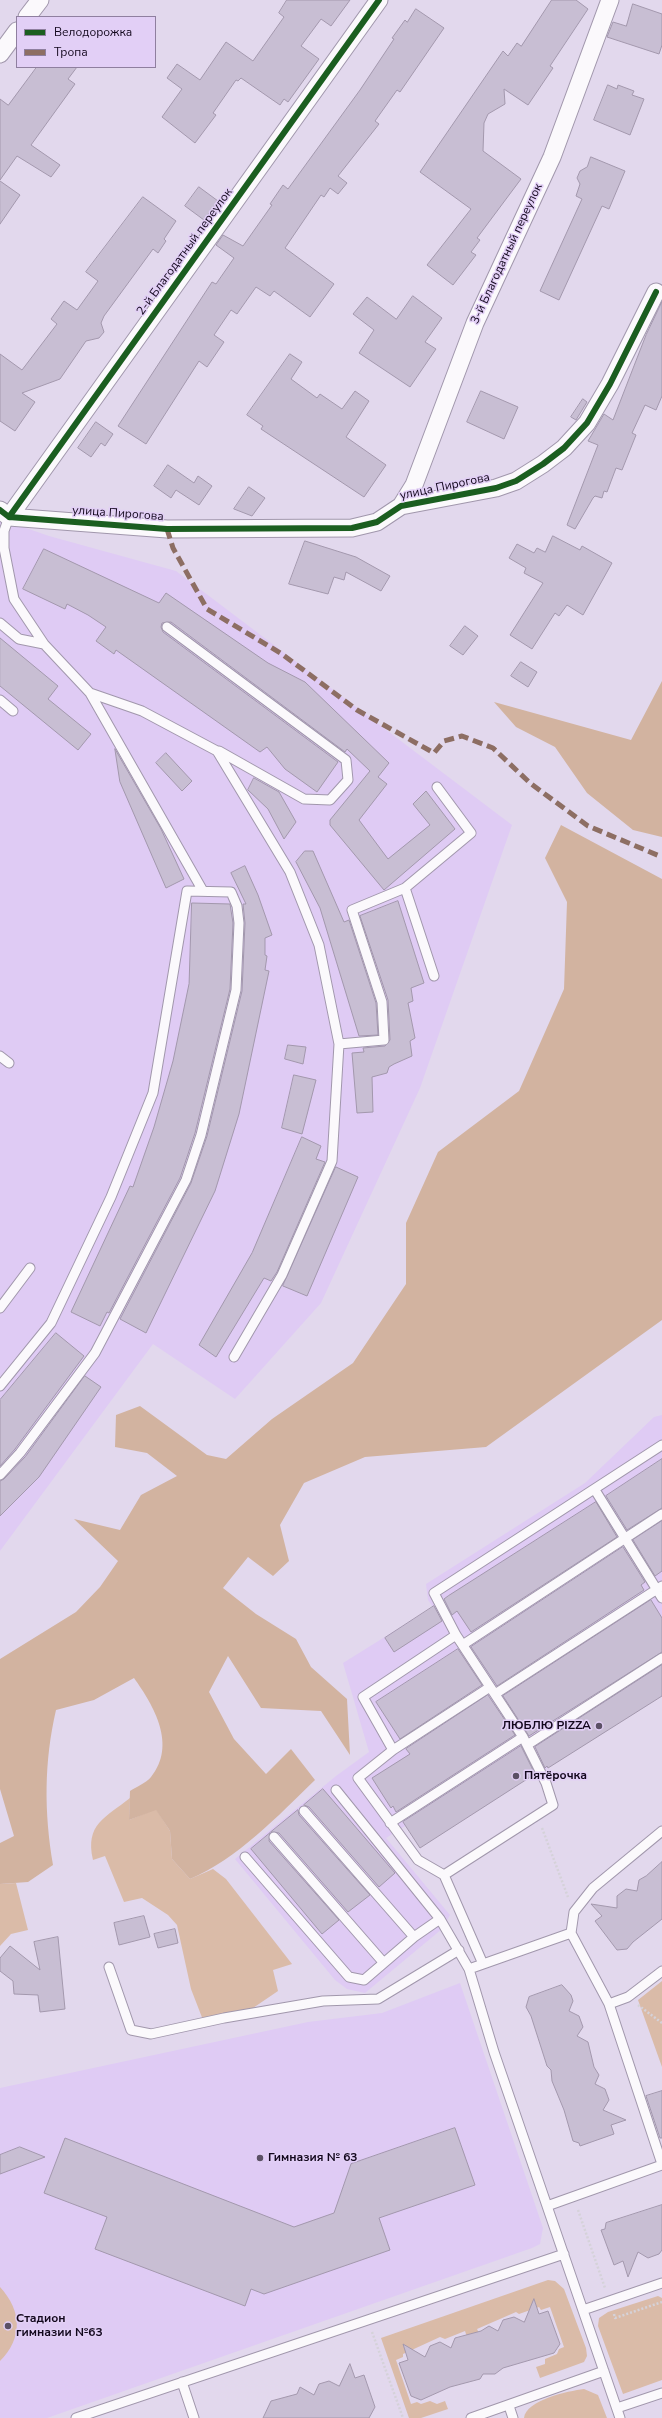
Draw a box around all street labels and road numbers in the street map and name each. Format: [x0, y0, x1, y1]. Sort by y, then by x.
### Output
street label: 3-й Благодатный переулок [468, 181, 546, 327]
street label: 2-й Благодатный переулок [134, 186, 236, 318]
street label: улица Пирогова [399, 470, 491, 504]
street label: улица Пирогова [72, 504, 164, 524]

